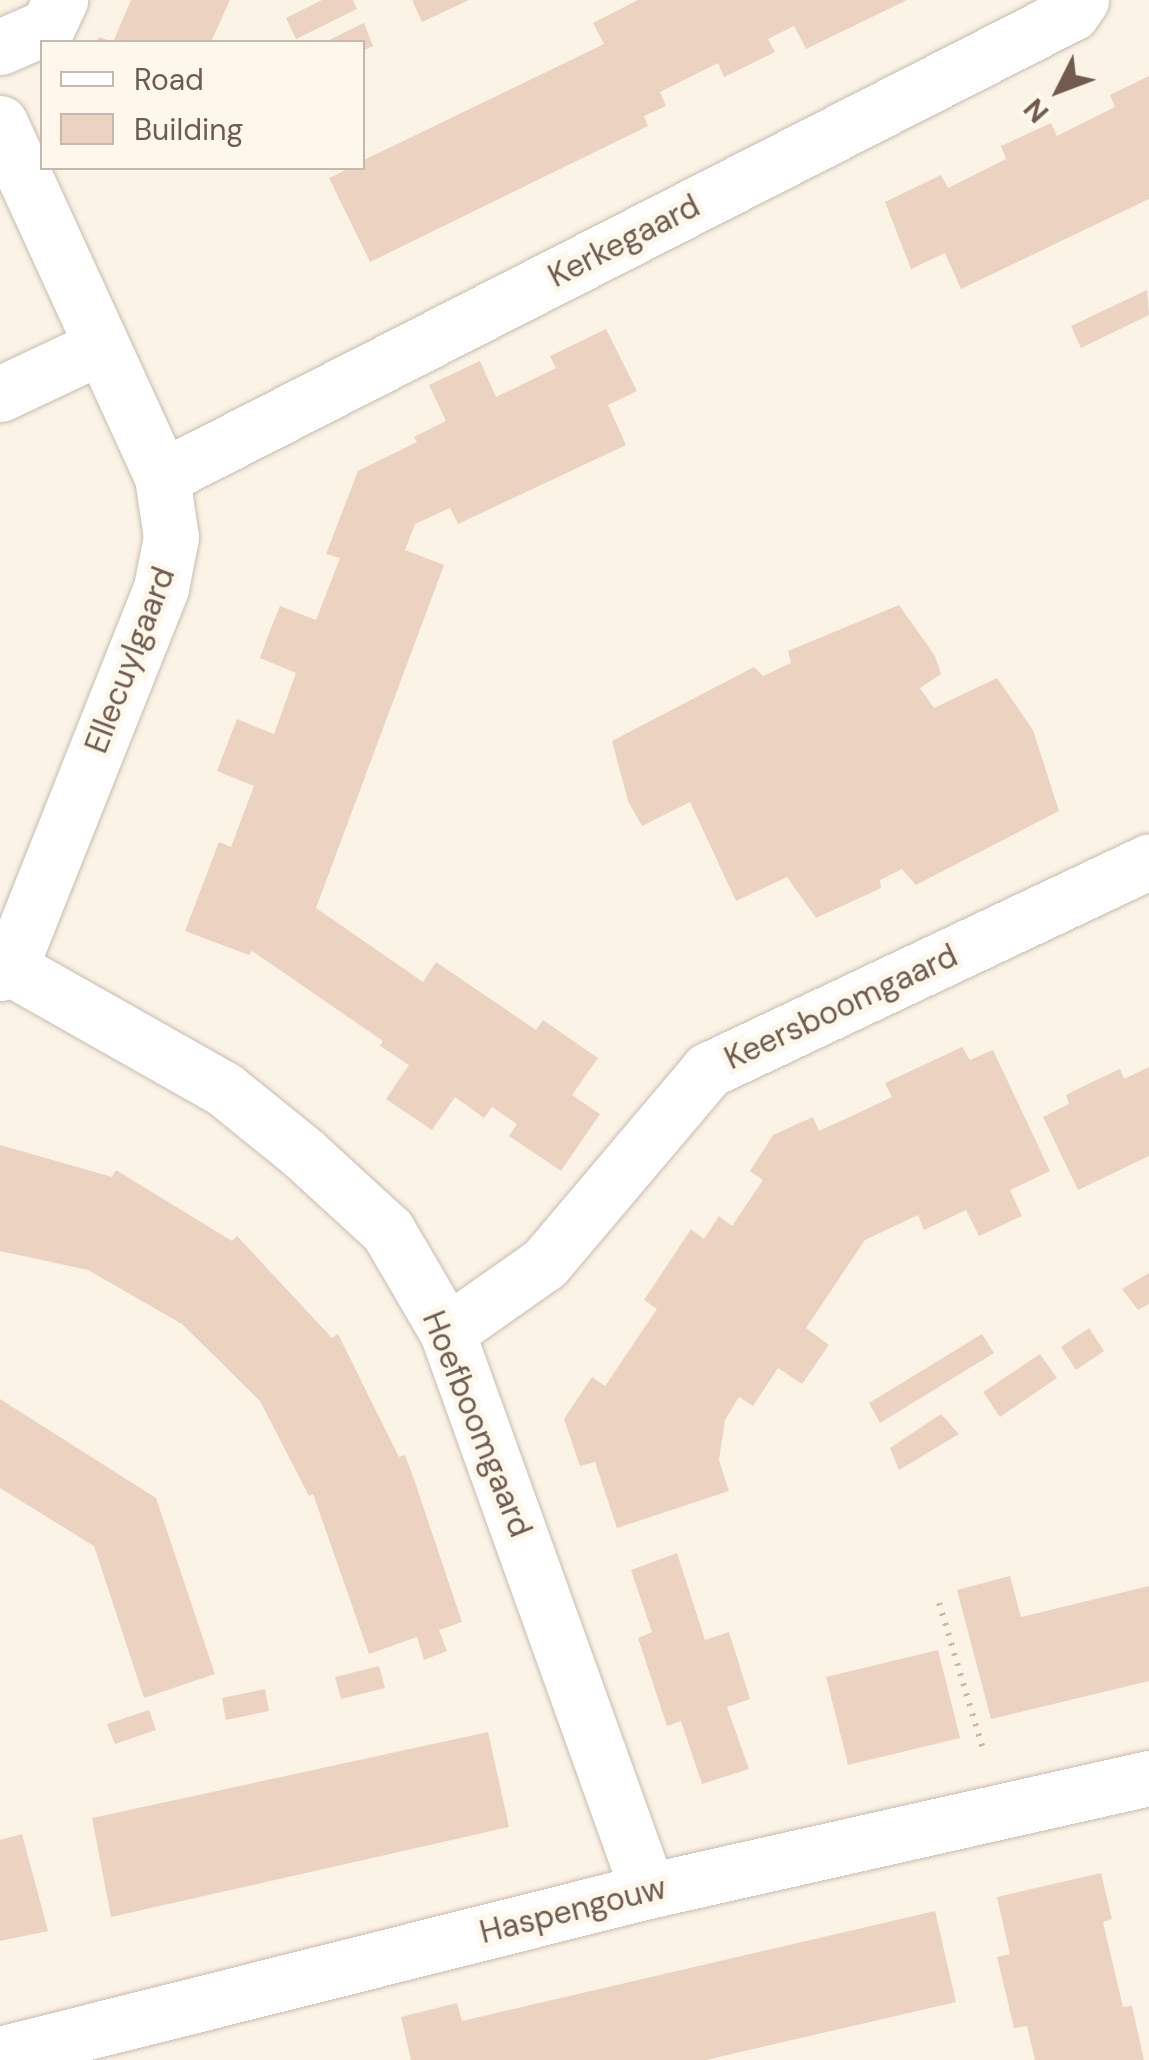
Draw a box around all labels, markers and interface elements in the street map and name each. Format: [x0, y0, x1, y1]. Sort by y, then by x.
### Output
legend [40, 40, 365, 170]
north arrow [1009, 40, 1109, 140]
text: Road [134, 60, 204, 99]
text: N [1016, 90, 1057, 130]
text: Building [134, 110, 243, 149]
street label: Kerkegaard [542, 187, 706, 295]
street label: Ellecuylgaard [77, 562, 183, 758]
street label: Keersboomgaard [719, 936, 963, 1078]
street label: Hoefboomgaard [414, 1305, 540, 1543]
street label: Haspengouw [476, 1868, 670, 1952]

